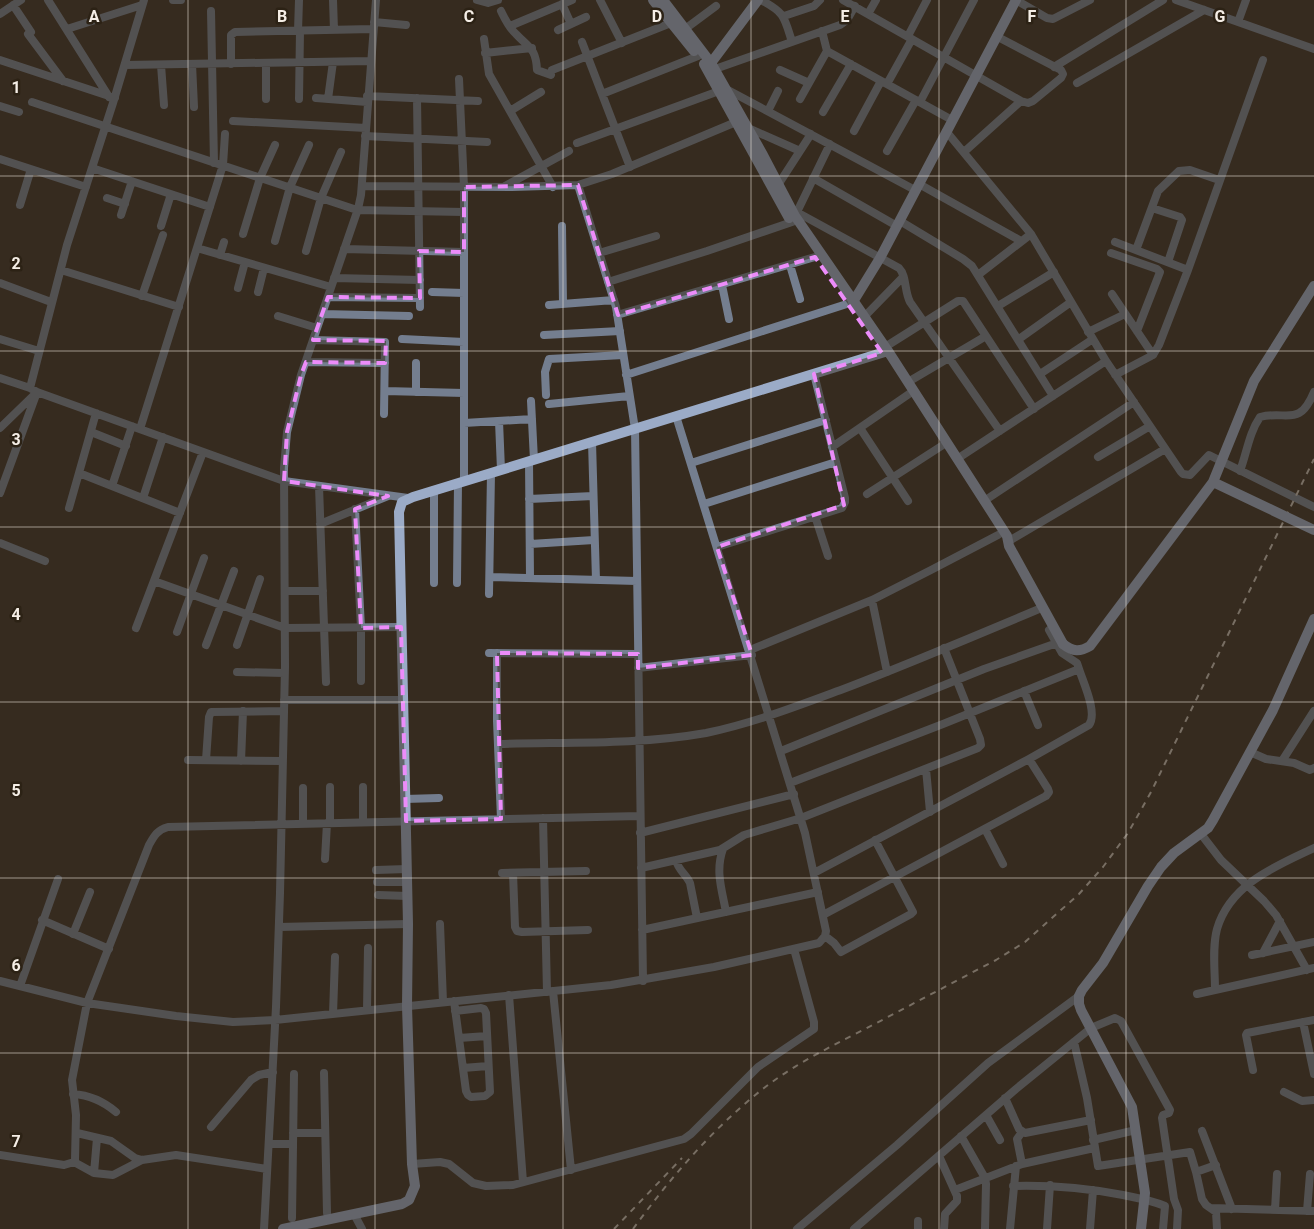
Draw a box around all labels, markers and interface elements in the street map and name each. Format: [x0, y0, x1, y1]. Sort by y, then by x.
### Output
text: A [89, 7, 100, 26]
text: B [277, 7, 287, 26]
text: C [464, 7, 474, 26]
text: D [652, 7, 662, 26]
text: E [841, 7, 850, 26]
text: F [1028, 7, 1037, 26]
text: G [1215, 7, 1226, 26]
text: 1 [11, 78, 21, 97]
text: 2 [11, 254, 21, 273]
text: 3 [11, 430, 21, 449]
text: 4 [11, 605, 21, 624]
text: 5 [11, 781, 21, 800]
text: 6 [11, 956, 21, 975]
text: 7 [11, 1132, 21, 1151]

